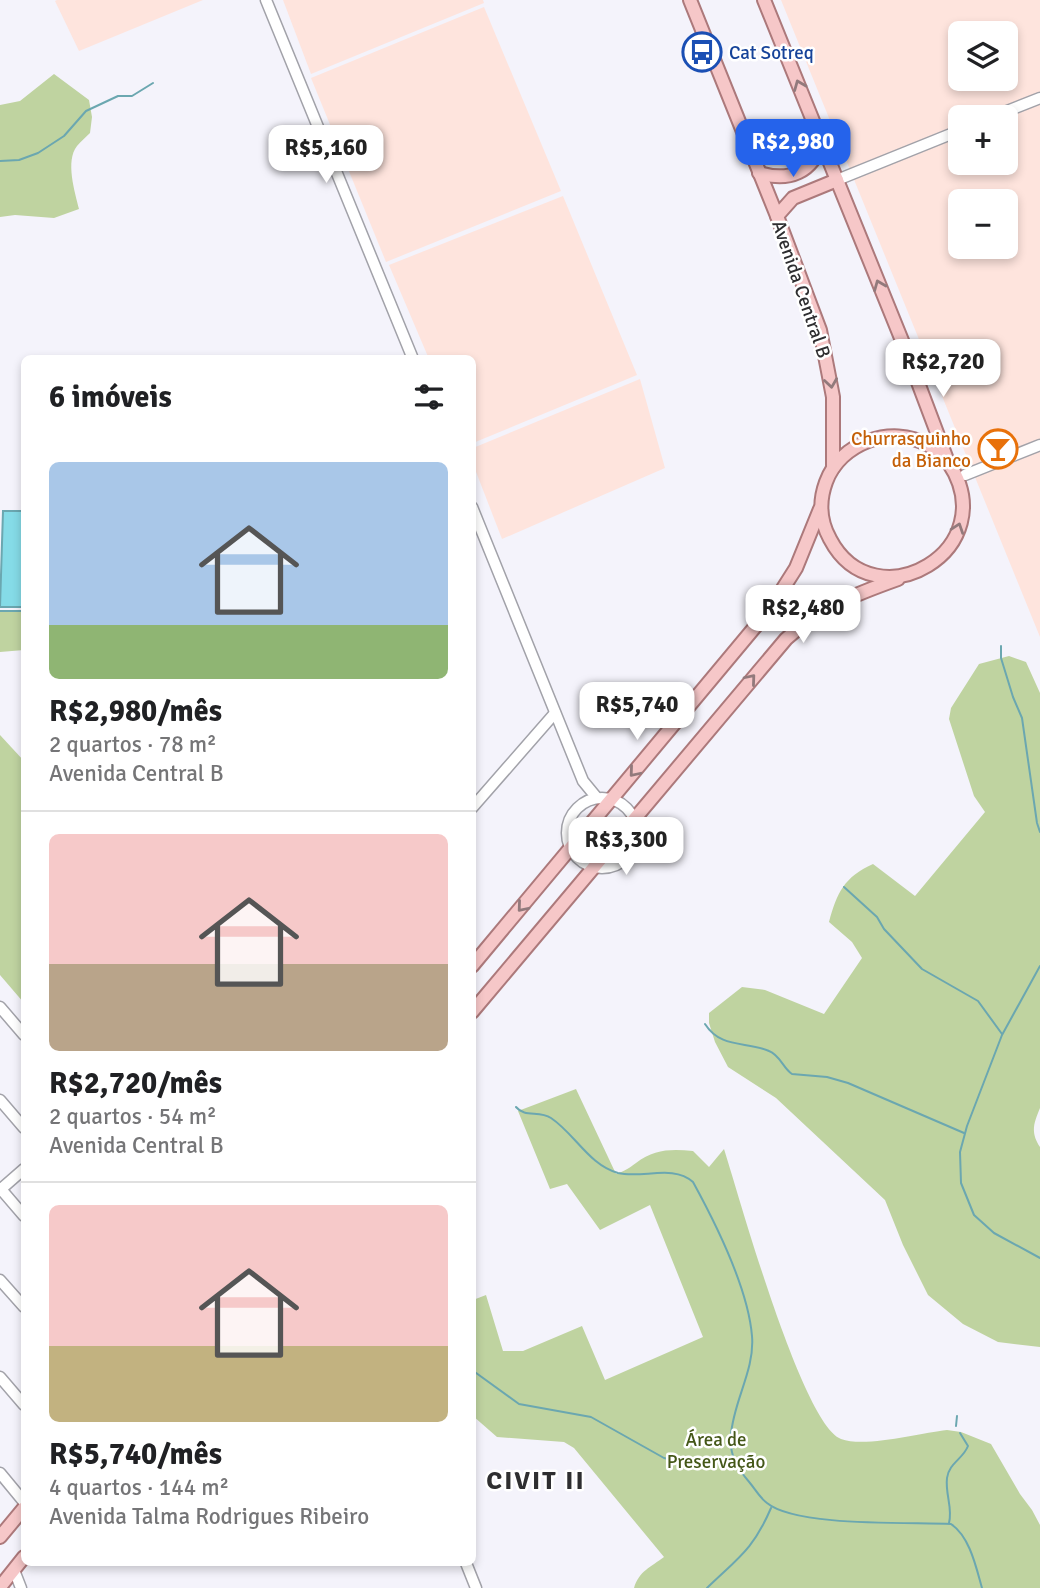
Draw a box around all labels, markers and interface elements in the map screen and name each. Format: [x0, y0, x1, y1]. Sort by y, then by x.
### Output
map controls [948, 21, 1018, 259]
button: layers [948, 21, 1018, 91]
bus stop icon: Cat Sotreq [681, 31, 723, 73]
place label: Cat Sotreq [729, 41, 814, 65]
one-way arrow [794, 80, 808, 92]
button: + [948, 105, 1018, 175]
pin: R$2,980 [728, 120, 858, 179]
pin: R$5,160 [261, 125, 391, 185]
text: R$2,980 [751, 127, 835, 156]
text: R$5,160 [284, 133, 368, 162]
button: − [948, 189, 1018, 259]
street label: Avenida Central B [766, 217, 836, 361]
one-way arrow [874, 279, 888, 291]
pin: R$2,720 [878, 340, 1008, 399]
text: R$2,720 [901, 347, 985, 376]
one-way arrow [823, 377, 838, 389]
icon: filters [410, 378, 448, 416]
text: 6 imóveis [49, 379, 172, 416]
place label: Churrasquinho da Bianco [851, 427, 971, 473]
bar icon: Churrasquinho da Bianco [977, 428, 1019, 470]
icon: home [186, 507, 312, 633]
one-way arrow [950, 523, 964, 535]
pin: R$2,480 [738, 586, 868, 645]
text: R$2,480 [761, 593, 845, 622]
one-way arrow [743, 675, 755, 688]
pin: R$5,740 [572, 682, 702, 742]
text: R$5,740 [595, 690, 679, 719]
text: R$2,980/mês [49, 693, 222, 730]
text: 2 quartos · 78 m² [49, 730, 217, 759]
text: Avenida Central B [49, 759, 224, 788]
one-way arrow [630, 764, 643, 776]
pin: R$3,300 [561, 818, 691, 877]
text: R$3,300 [584, 825, 668, 854]
icon: home [186, 879, 312, 1005]
one-way arrow [518, 899, 530, 912]
text: R$2,720/mês [49, 1065, 222, 1102]
text: 2 quartos · 54 m² [49, 1102, 217, 1131]
text: Avenida Central B [49, 1131, 224, 1160]
icon: home [186, 1250, 312, 1376]
park label: Área de Preservação [667, 1428, 765, 1474]
text: R$5,740/mês [49, 1436, 222, 1473]
district label: CIVIT II [486, 1465, 586, 1497]
text: 4 quartos · 144 m² [49, 1473, 229, 1502]
text: Avenida Talma Rodrigues Ribeiro [49, 1502, 369, 1531]

